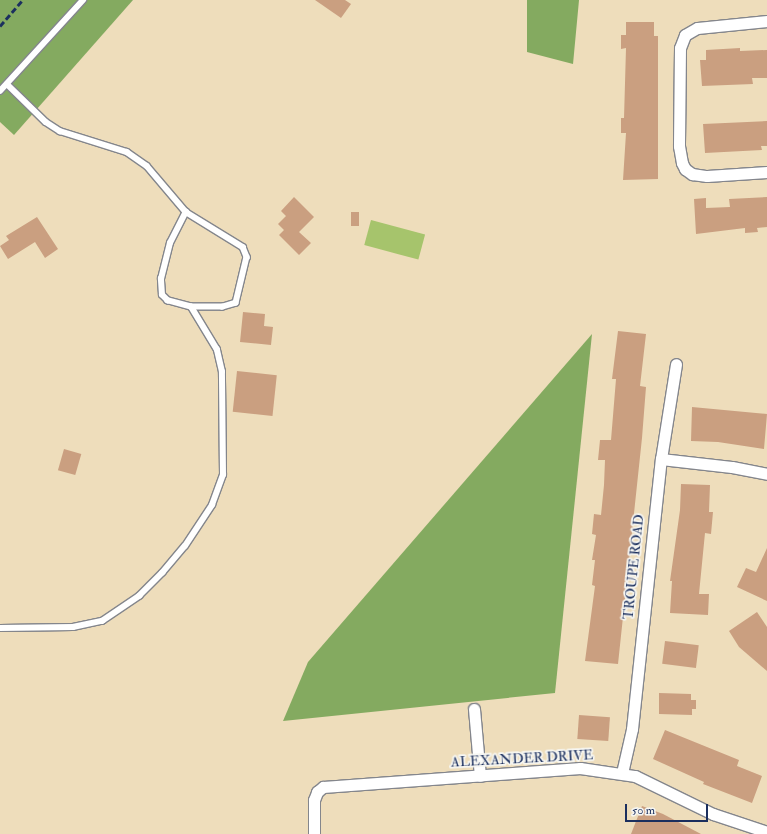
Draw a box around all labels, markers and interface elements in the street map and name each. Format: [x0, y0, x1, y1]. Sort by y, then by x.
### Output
street label: TROUPE ROAD [620, 514, 648, 620]
street label: ALEXANDER DRIVE [450, 747, 594, 771]
scale bar [627, 796, 710, 822]
text: 50 m [632, 803, 655, 818]

